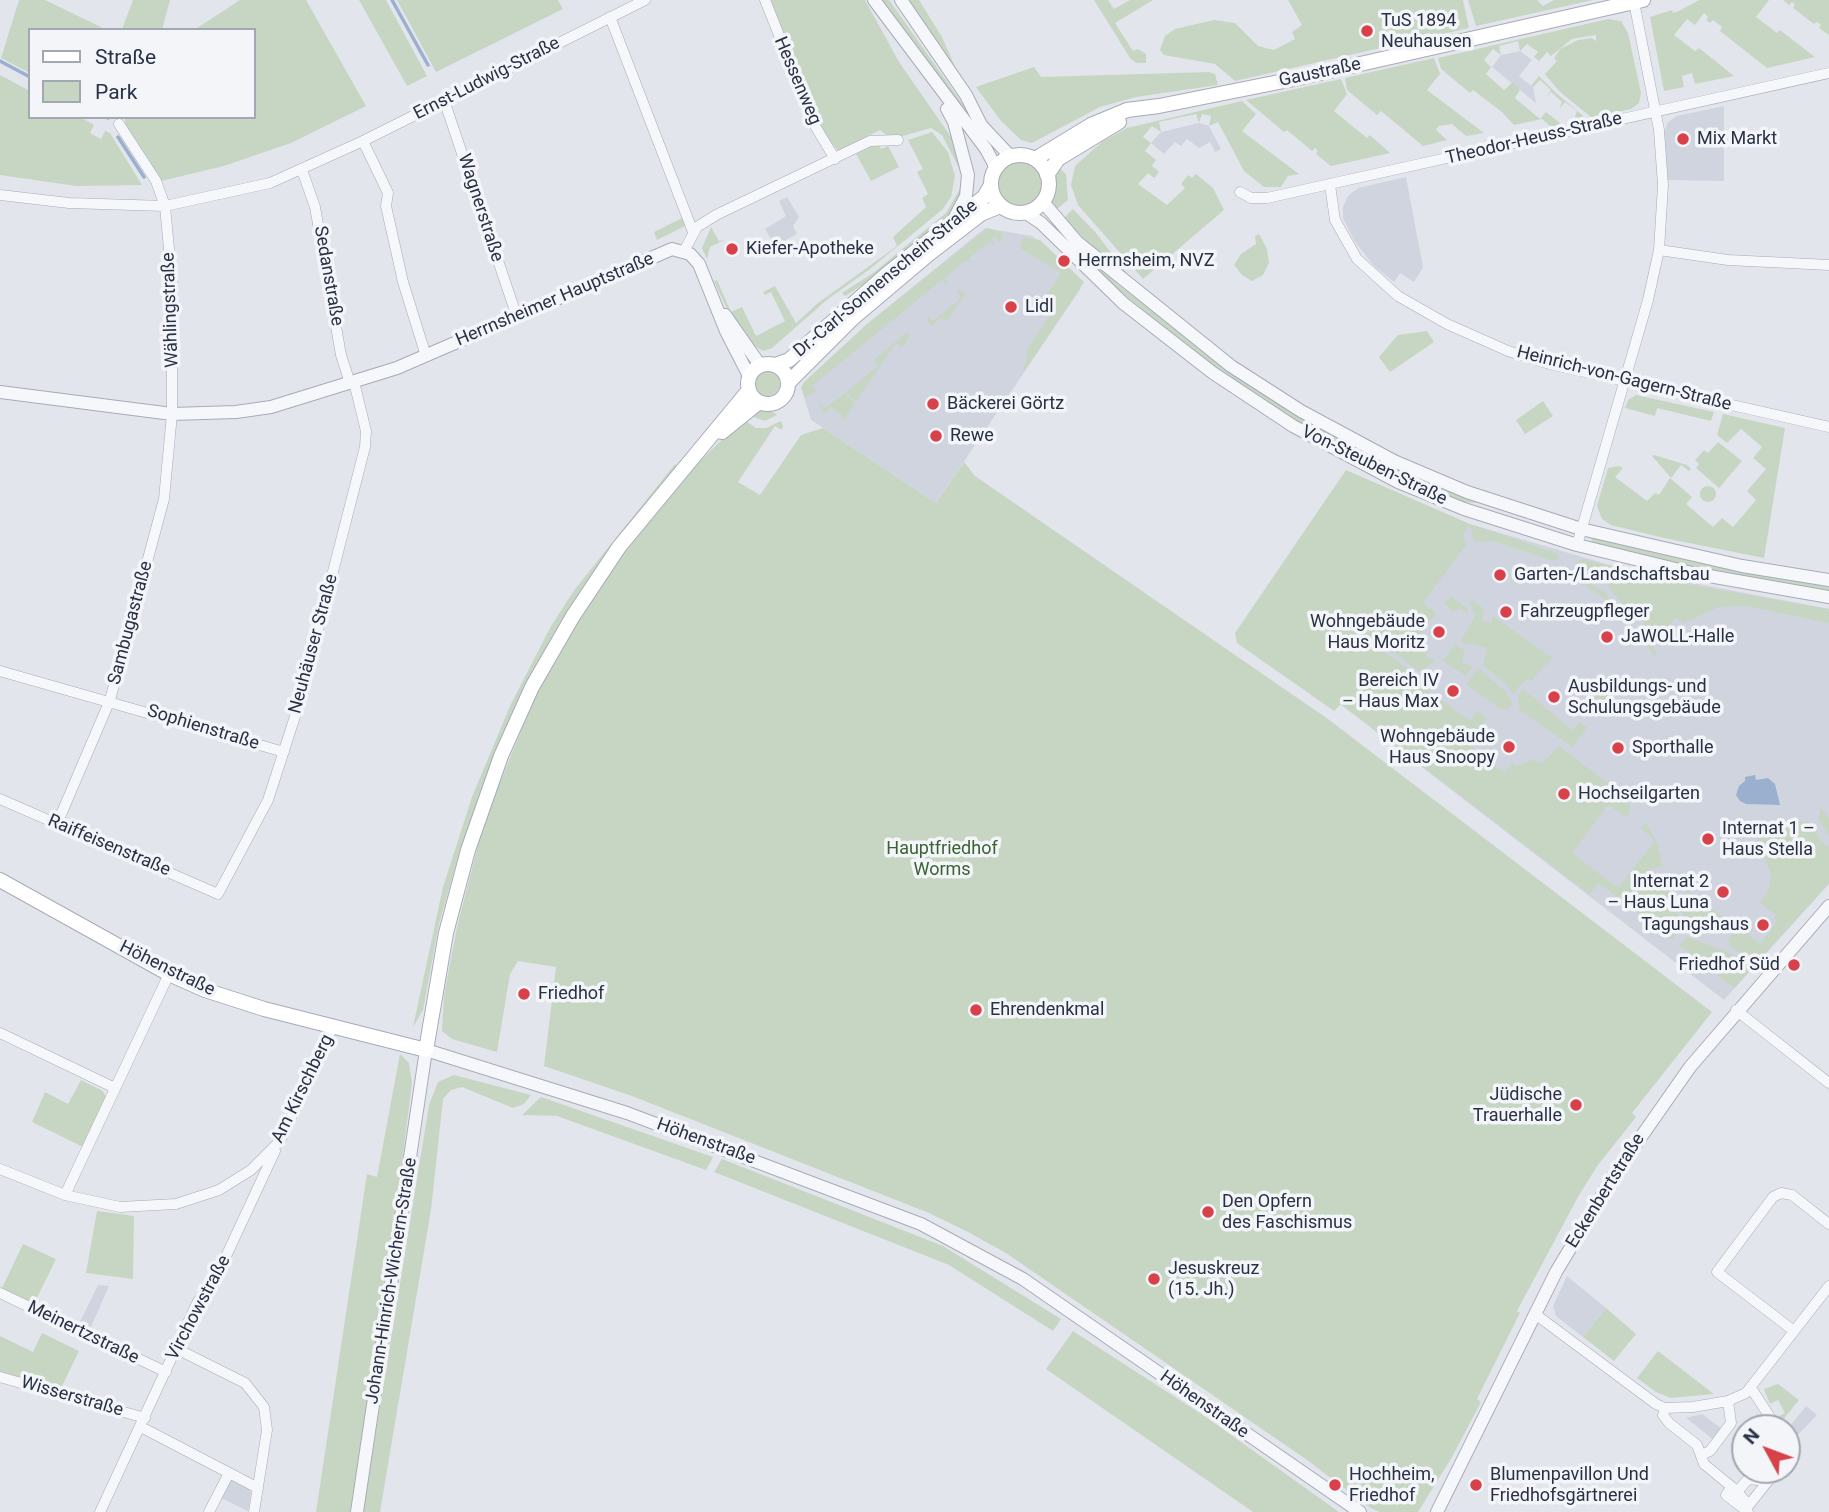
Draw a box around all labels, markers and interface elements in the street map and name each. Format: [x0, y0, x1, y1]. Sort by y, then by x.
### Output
place label: TuS 1894 Neuhausen [1381, 10, 1472, 52]
marker: TuS 1894 Neuhausen [1359, 23, 1375, 39]
legend [28, 28, 256, 119]
street label: Ernst-Ludwig-Straße [410, 33, 564, 125]
street label: Hessenweg [769, 34, 825, 128]
text: Straße [95, 45, 156, 69]
street label: Gaustraße [1277, 54, 1363, 92]
text: Park [95, 80, 137, 104]
street label: Theodor-Heuss-Straße [1444, 108, 1624, 170]
place label: Mix Markt [1697, 128, 1777, 150]
marker: Mix Markt [1675, 131, 1691, 147]
street label: Wagnerstraße [452, 151, 508, 265]
street label: Dr.-Carl-Sonnenschein-Straße [790, 196, 982, 362]
street label: Sedanstraße [309, 224, 347, 328]
place label: Kiefer-Apotheke [746, 238, 874, 260]
marker: Kiefer-Apotheke [724, 241, 740, 257]
street label: Herrnsheimer Hauptstraße [453, 248, 657, 352]
place label: Herrnsheim, NVZ [1078, 250, 1215, 272]
street label: Wählingstraße [158, 252, 184, 368]
marker: Herrnsheim, NVZ [1056, 253, 1072, 269]
place label: Lidl [1025, 296, 1054, 318]
marker: Lidl [1003, 299, 1019, 315]
street label: Heinrich-von-Gagern-Straße [1514, 342, 1734, 416]
place label: Bäckerei Görtz [947, 393, 1064, 415]
marker: Bäckerei Görtz [925, 396, 941, 412]
street label: Von-Steuben-Straße [1298, 421, 1450, 511]
place label: Rewe [950, 425, 994, 447]
marker: Rewe [928, 428, 944, 444]
street label: Sambugastraße [104, 559, 158, 687]
place label: Garten-/Landschaftsbau [1514, 564, 1710, 586]
marker: Garten-/Landschaftsbau [1492, 567, 1508, 583]
street label: Neuhäuser Straße [285, 572, 343, 716]
place label: Fahrzeugpfleger [1520, 601, 1649, 623]
marker: Fahrzeugpfleger [1498, 604, 1514, 620]
place label: Wohngebäude Haus Moritz [1310, 611, 1425, 654]
marker: Wohngebäude Haus Moritz [1431, 624, 1447, 640]
place label: JaWOLL-Halle [1621, 626, 1734, 648]
marker: JaWOLL-Halle [1599, 629, 1615, 645]
place label: Bereich IV – Haus Max [1342, 670, 1439, 712]
place label: Ausbildungs- und Schulungsgebäude [1568, 676, 1721, 718]
marker: Bereich IV – Haus Max [1445, 683, 1461, 699]
marker: Ausbildungs- und Schulungsgebäude [1546, 689, 1562, 705]
street label: Sophienstraße [144, 701, 262, 755]
place label: Wohngebäude Haus Snoopy [1380, 726, 1495, 768]
place label: Sporthalle [1632, 737, 1713, 759]
marker: Wohngebäude Haus Snoopy [1501, 739, 1517, 755]
marker: Sporthalle [1610, 740, 1626, 756]
place label: Hochseilgarten [1578, 783, 1700, 805]
marker: Hochseilgarten [1556, 786, 1572, 802]
street label: Raiffeisenstraße [44, 810, 174, 882]
place label: Internat 1 – Haus Stella [1722, 818, 1815, 860]
marker: Internat 1 – Haus Stella [1700, 831, 1716, 847]
park label: Hauptfriedhof Worms [886, 838, 998, 880]
place label: Internat 2 – Haus Luna [1607, 871, 1709, 914]
marker: Internat 2 – Haus Luna [1715, 884, 1731, 900]
place label: Tagungshaus [1641, 914, 1749, 936]
marker: Tagungshaus [1755, 917, 1771, 933]
street label: Höhenstraße [116, 937, 218, 1001]
place label: Friedhof Süd [1678, 954, 1780, 976]
marker: Friedhof Süd [1786, 957, 1802, 973]
place label: Friedhof [538, 983, 604, 1005]
marker: Friedhof [516, 986, 532, 1002]
place label: Ehrendenkmal [990, 999, 1104, 1021]
marker: Ehrendenkmal [968, 1002, 984, 1018]
street label: Am Kirschberg [267, 1031, 339, 1147]
place label: Jüdische Trauerhalle [1473, 1084, 1562, 1126]
marker: Jüdische Trauerhalle [1568, 1097, 1584, 1113]
street label: Höhenstraße [654, 1114, 758, 1170]
street label: Eckenbertstraße [1562, 1130, 1650, 1252]
street label: Johann-Hinrich-Wichern-Straße [362, 1156, 422, 1406]
place label: Den Opfern des Faschismus [1222, 1191, 1352, 1234]
marker: Den Opfern des Faschismus [1200, 1204, 1216, 1220]
street label: Virchowstraße [162, 1252, 236, 1364]
place label: Jesuskreuz (15. Jh.) [1168, 1258, 1259, 1300]
marker: Jesuskreuz (15. Jh.) [1146, 1271, 1162, 1287]
street label: Meinertzstraße [24, 1297, 142, 1369]
street label: Höhenstraße [1155, 1366, 1253, 1444]
street label: Wisserstraße [18, 1372, 126, 1422]
north arrow [1731, 1414, 1801, 1484]
text: N [1738, 1424, 1764, 1449]
place label: Hochheim, Friedhof [1349, 1464, 1435, 1506]
place label: Blumenpavillon Und Friedhofsgärtnerei [1490, 1464, 1649, 1506]
marker: Hochheim, Friedhof [1327, 1477, 1343, 1493]
marker: Blumenpavillon Und Friedhofsgärtnerei [1468, 1477, 1484, 1493]

